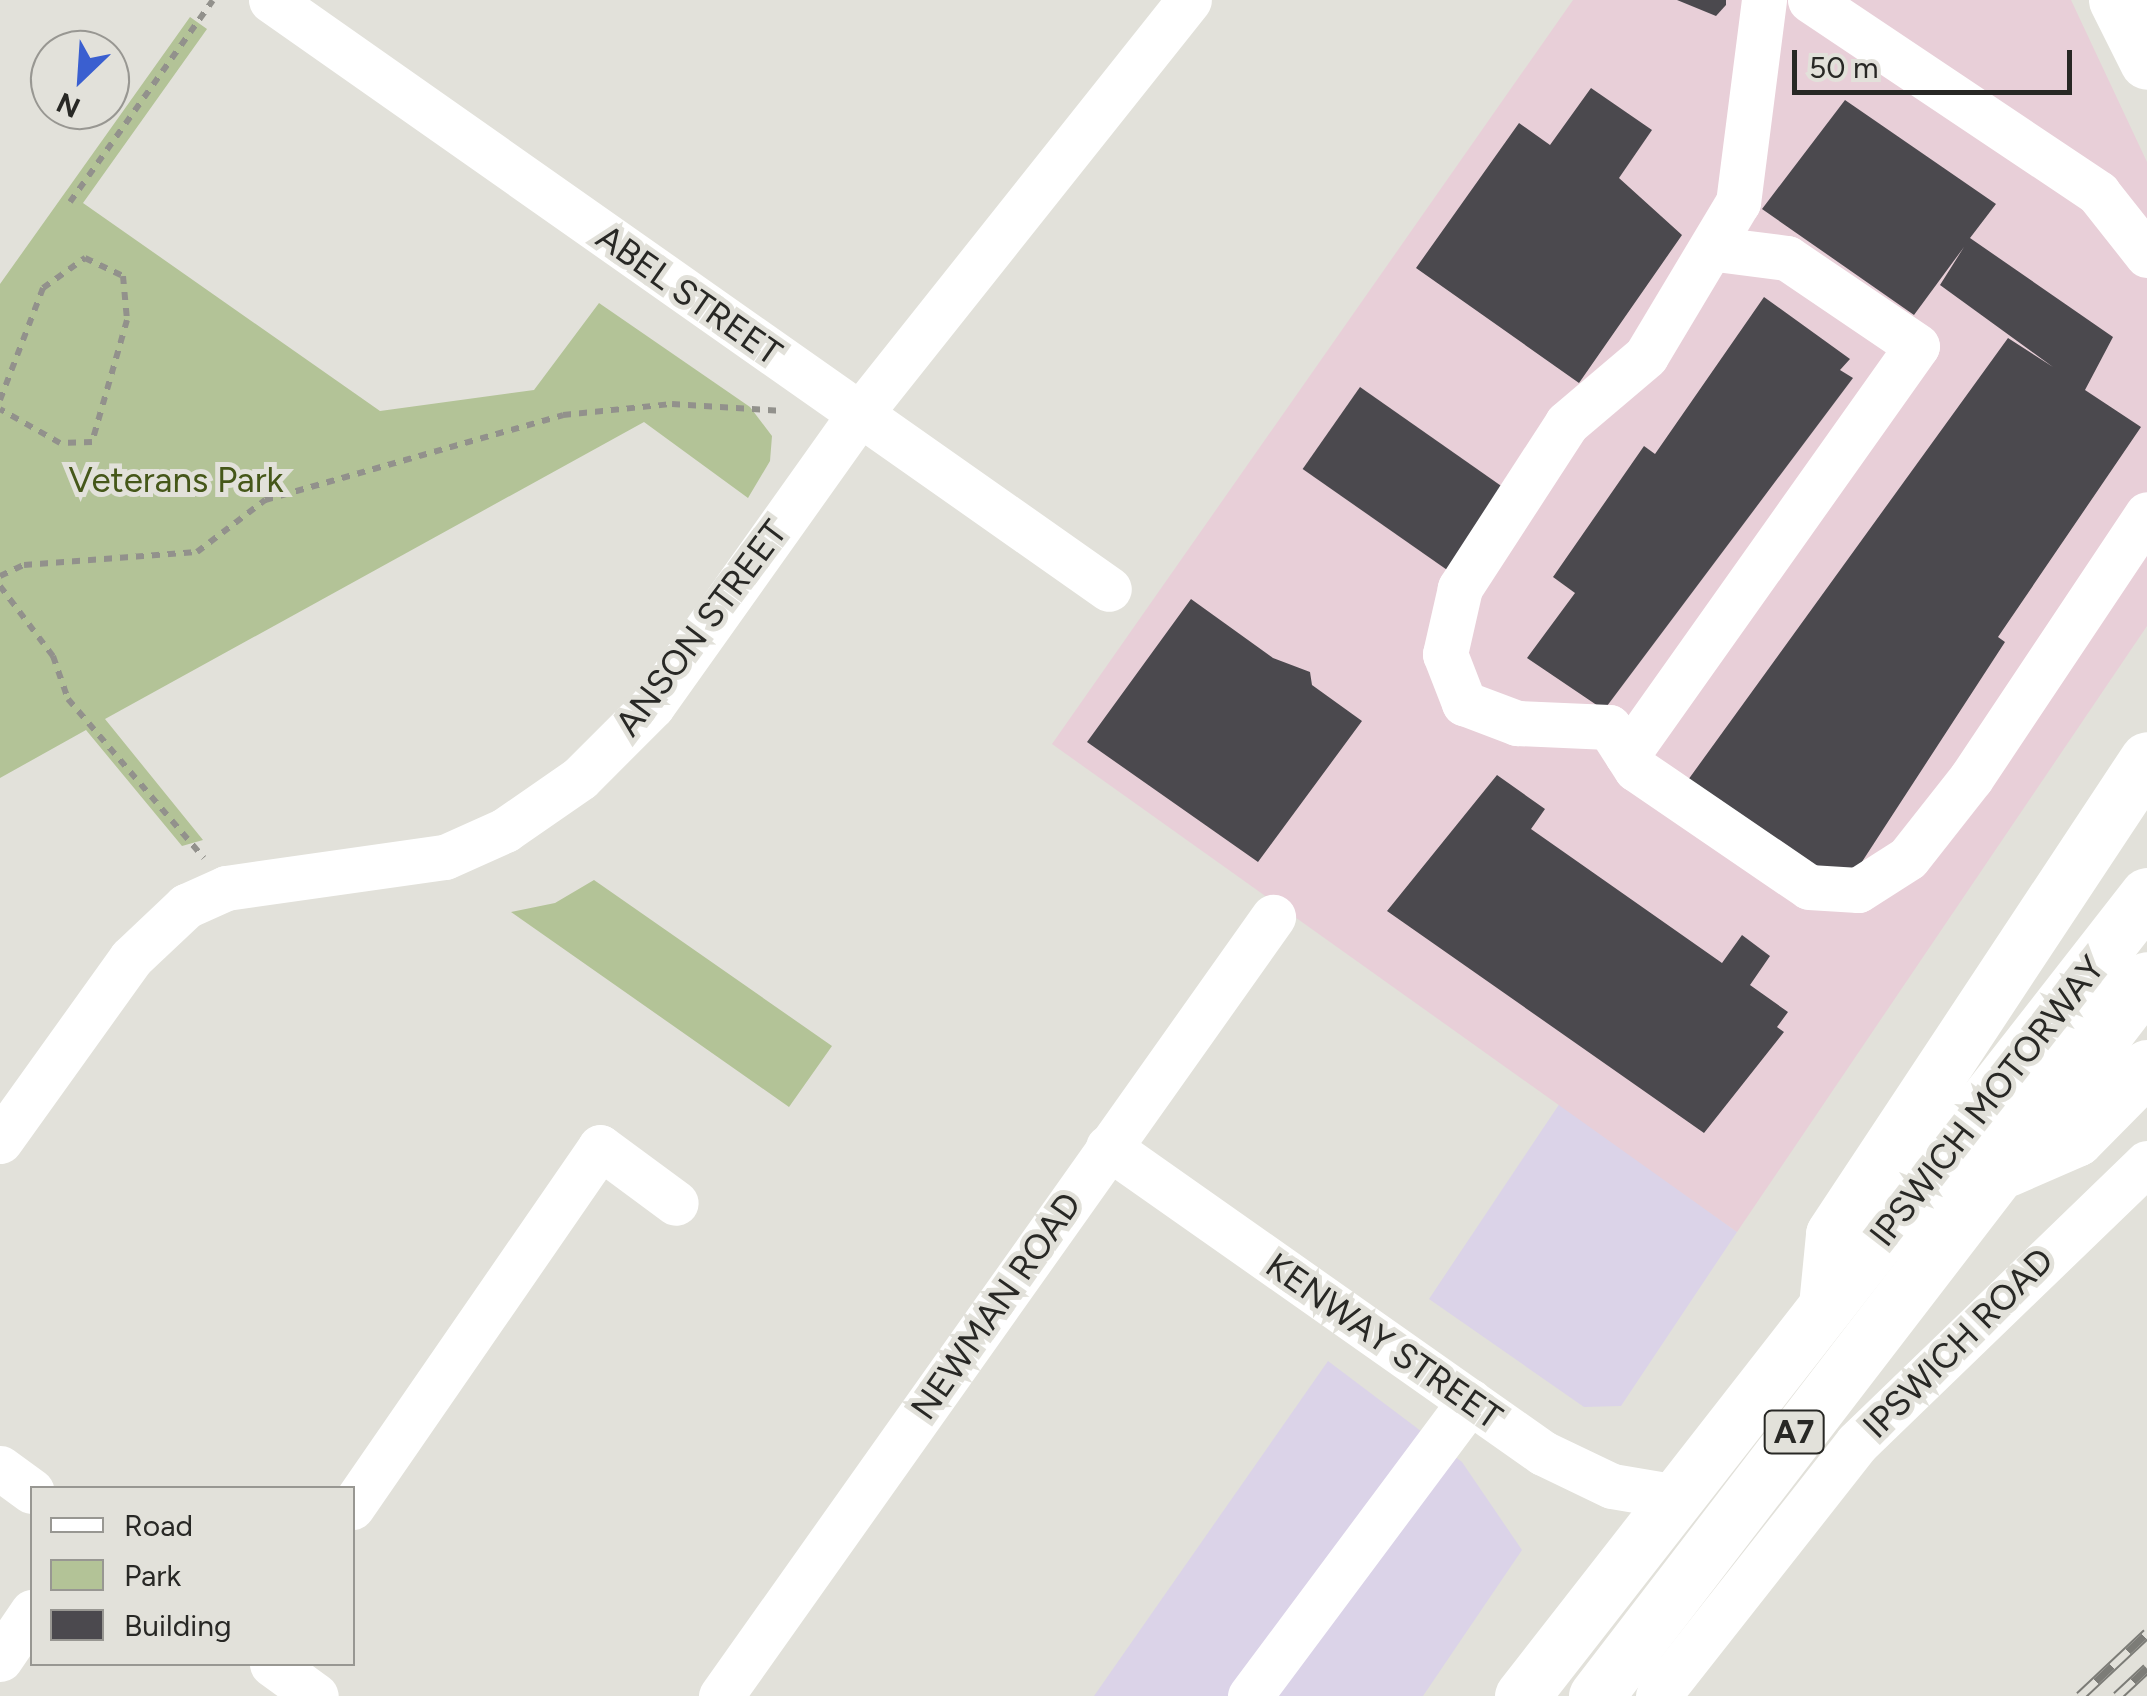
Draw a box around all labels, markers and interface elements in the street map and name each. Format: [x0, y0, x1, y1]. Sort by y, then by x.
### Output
north arrow [30, 30, 130, 130]
scale bar [1797, 30, 2077, 92]
text: 50 m [1809, 49, 1878, 86]
text: N [51, 85, 85, 125]
street label: ABEL STREET [588, 216, 790, 374]
park label: Veterans Park [69, 459, 283, 501]
street label: ANSON STREET [606, 512, 796, 744]
street label: IPSWICH MOTORWAY [1861, 948, 2113, 1254]
street label: NEWMAN ROAD [902, 1184, 1090, 1428]
street label: IPSWICH ROAD [1854, 1239, 2062, 1447]
street label: KENWAY STREET [1258, 1244, 1510, 1438]
road number: A7 [1762, 1405, 1826, 1459]
legend [30, 1486, 355, 1666]
text: Road [124, 1507, 193, 1544]
text: Park [124, 1557, 181, 1594]
text: Building [124, 1607, 232, 1644]

